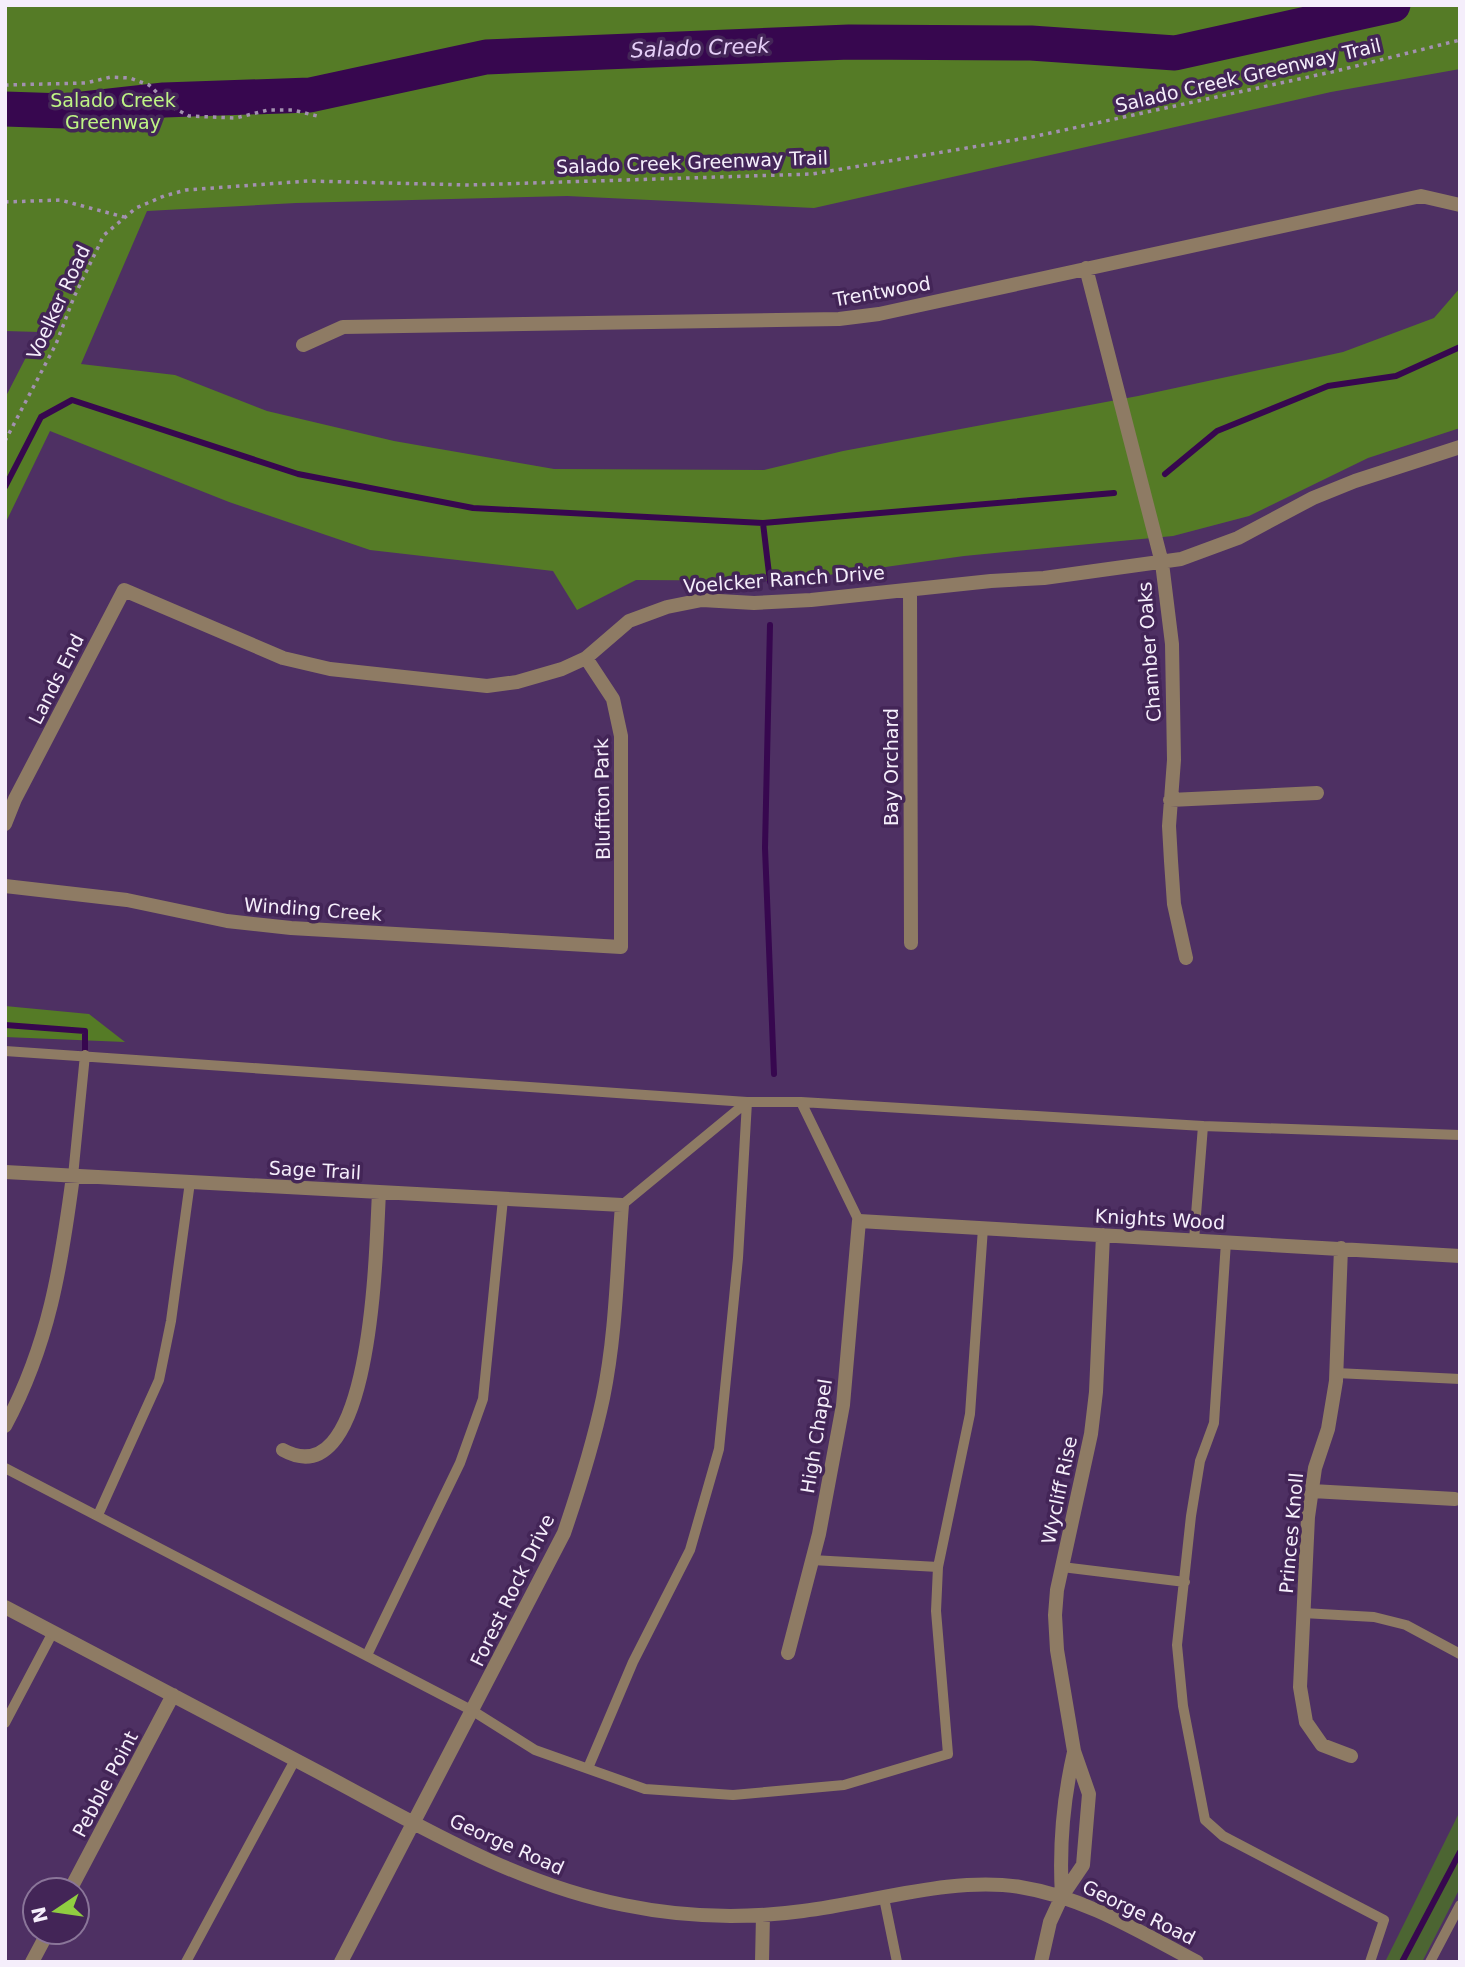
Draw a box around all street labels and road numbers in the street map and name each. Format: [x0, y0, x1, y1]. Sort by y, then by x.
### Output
street label: Salado Creek Greenway Trail [1113, 34, 1383, 116]
street label: Salado Creek Greenway Trail [556, 146, 828, 178]
street label: Voelker Road [22, 241, 94, 363]
street label: Trentwood [831, 272, 932, 311]
street label: Voelcker Ranch Drive [682, 561, 886, 597]
street label: Chamber Oaks [1133, 581, 1165, 723]
street label: Lands End [24, 630, 88, 728]
street label: Bay Orchard [880, 708, 902, 826]
street label: Bluffton Park [590, 738, 614, 860]
street label: Winding Creek [243, 893, 383, 925]
street label: Sage Trail [268, 1157, 362, 1183]
street label: Knights Wood [1094, 1205, 1226, 1233]
street label: High Chapel [796, 1377, 836, 1495]
street label: Wycliff Rise [1037, 1434, 1081, 1546]
street label: Princes Knoll [1275, 1472, 1307, 1594]
street label: Forest Rock Drive [466, 1510, 558, 1670]
street label: Pebble Point [68, 1727, 142, 1841]
street label: George Road [446, 1809, 568, 1879]
street label: George Road [1079, 1875, 1199, 1949]

